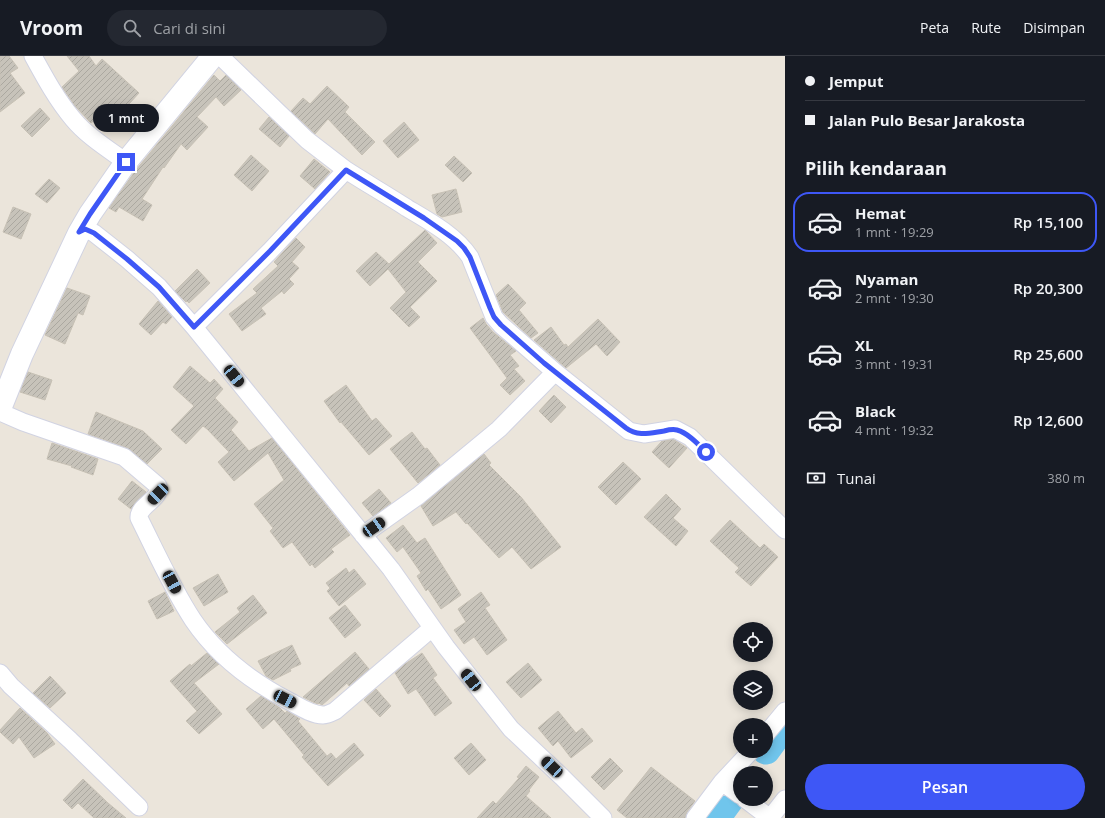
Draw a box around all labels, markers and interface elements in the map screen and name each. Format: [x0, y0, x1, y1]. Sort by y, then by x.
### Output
search box [107, 10, 387, 46]
text: Vroom [20, 15, 83, 41]
icon: search [121, 17, 143, 39]
text: Cari di sini [153, 18, 226, 38]
text: Peta [920, 18, 949, 37]
text: Rute [971, 18, 1001, 37]
text: Disimpan [1023, 18, 1085, 37]
text: Jemput [829, 71, 883, 91]
callout: 1 mnt [93, 104, 159, 132]
text: 1 mnt [108, 109, 144, 127]
text: Jalan Pulo Besar Jarakosta [829, 110, 1025, 130]
route end [117, 153, 135, 171]
text: Pilih kendaraan [805, 156, 947, 180]
text: Hemat [855, 203, 906, 223]
icon: car [807, 204, 843, 240]
text: Rp 15,100 [1013, 212, 1083, 232]
text: 1 mnt · 19:29 [855, 223, 934, 241]
text: Nyaman [855, 269, 918, 289]
icon: car [807, 270, 843, 306]
text: Rp 20,300 [1013, 278, 1083, 298]
text: 2 mnt · 19:30 [855, 289, 934, 307]
text: XL [855, 335, 873, 355]
icon: car [807, 336, 843, 372]
text: Rp 25,600 [1013, 344, 1083, 364]
text: 3 mnt · 19:31 [855, 355, 934, 373]
car [222, 363, 246, 389]
text: Black [855, 401, 896, 421]
icon: car [807, 402, 843, 438]
text: Rp 12,600 [1013, 410, 1083, 430]
text: 4 mnt · 19:32 [855, 421, 934, 439]
route start [697, 443, 715, 461]
icon: cash [805, 467, 827, 489]
text: Tunai [837, 468, 876, 488]
text: 380 m [1047, 469, 1085, 487]
car [145, 481, 171, 507]
car [361, 515, 387, 539]
car [161, 569, 183, 595]
map controls [733, 622, 773, 806]
button: locate [733, 622, 773, 662]
car [459, 667, 483, 693]
button: layers [733, 670, 773, 710]
car [272, 688, 298, 710]
button: + [733, 718, 773, 758]
car [539, 754, 565, 780]
button: Pesan [805, 764, 1085, 810]
button: − [733, 766, 773, 806]

